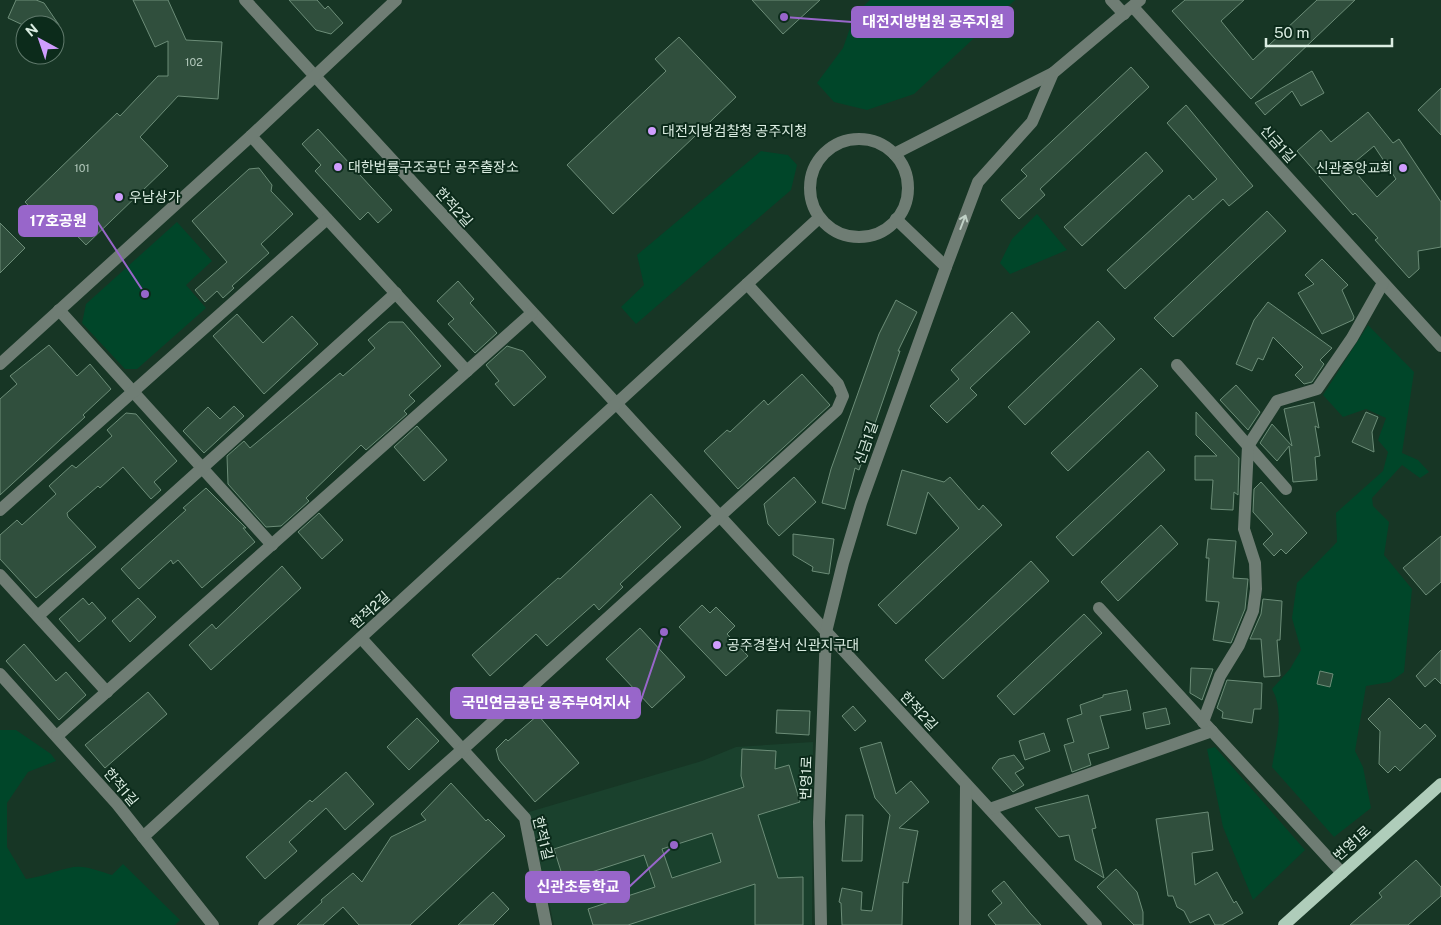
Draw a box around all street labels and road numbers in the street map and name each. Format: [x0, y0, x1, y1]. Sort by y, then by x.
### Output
street label: 신금1길 [1257, 122, 1299, 166]
street label: 한적2길 [432, 184, 476, 230]
street label: 신금1길 [851, 419, 881, 467]
street label: 한적2길 [347, 588, 393, 632]
street label: 한적2길 [897, 688, 941, 734]
street label: 번영1로 [797, 755, 815, 800]
street label: 한적1길 [101, 765, 141, 809]
street label: 한적1길 [530, 815, 556, 861]
street label: 번영1로 [1330, 822, 1374, 864]

